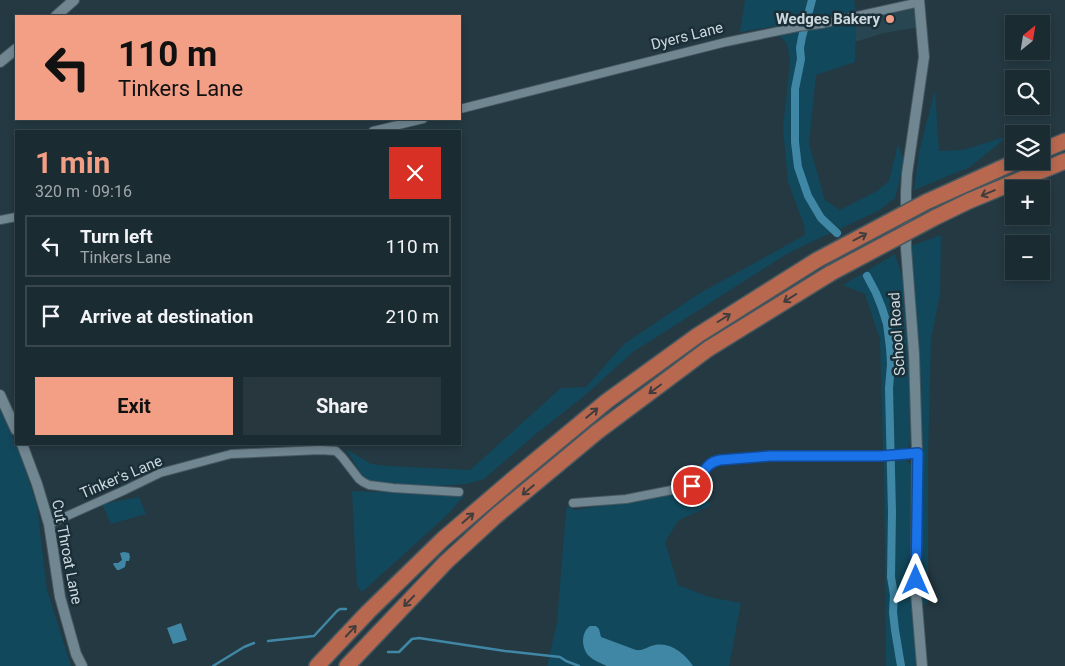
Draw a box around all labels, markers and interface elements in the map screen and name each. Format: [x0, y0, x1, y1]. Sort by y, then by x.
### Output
place label: Wedges Bakery [776, 10, 880, 28]
marker: Wedges Bakery [884, 13, 896, 25]
north arrow [1005, 15, 1050, 60]
map controls [1005, 15, 1050, 280]
street label: Dyers Lane [649, 18, 725, 54]
text: 110 m [118, 34, 217, 75]
icon: left [35, 35, 100, 100]
button: search [1005, 70, 1050, 115]
text: Tinkers Lane [118, 76, 243, 101]
button: layers [1005, 125, 1050, 170]
text: 1 min [35, 145, 110, 180]
button: close [389, 147, 441, 199]
button: + [1005, 180, 1050, 225]
text: 320 m · 09:16 [35, 182, 132, 201]
one-way arrow [981, 189, 996, 199]
text: Turn left [80, 225, 153, 248]
icon: left [37, 232, 65, 260]
one-way arrow [852, 232, 867, 242]
text: 110 m [386, 235, 439, 258]
button: − [1005, 235, 1050, 280]
text: Tinkers Lane [80, 248, 171, 267]
street label: School Road [885, 292, 909, 376]
one-way arrow [783, 294, 797, 304]
icon: arrive [37, 302, 65, 330]
text: Arrive at destination [80, 305, 253, 328]
text: 210 m [386, 305, 439, 328]
one-way arrow [717, 313, 731, 324]
button: Exit [35, 377, 233, 435]
button: Share [243, 377, 441, 435]
one-way arrow [649, 383, 662, 394]
one-way arrow [585, 408, 598, 419]
street label: Tinker's Lane [77, 452, 165, 502]
pin [671, 465, 713, 507]
icon: arrive [678, 472, 706, 500]
one-way arrow [522, 484, 535, 495]
street label: Cut Throat Lane [48, 498, 86, 606]
one-way arrow [461, 512, 474, 523]
position arrow [889, 553, 941, 605]
one-way arrow [403, 594, 415, 607]
one-way arrow [345, 624, 357, 637]

